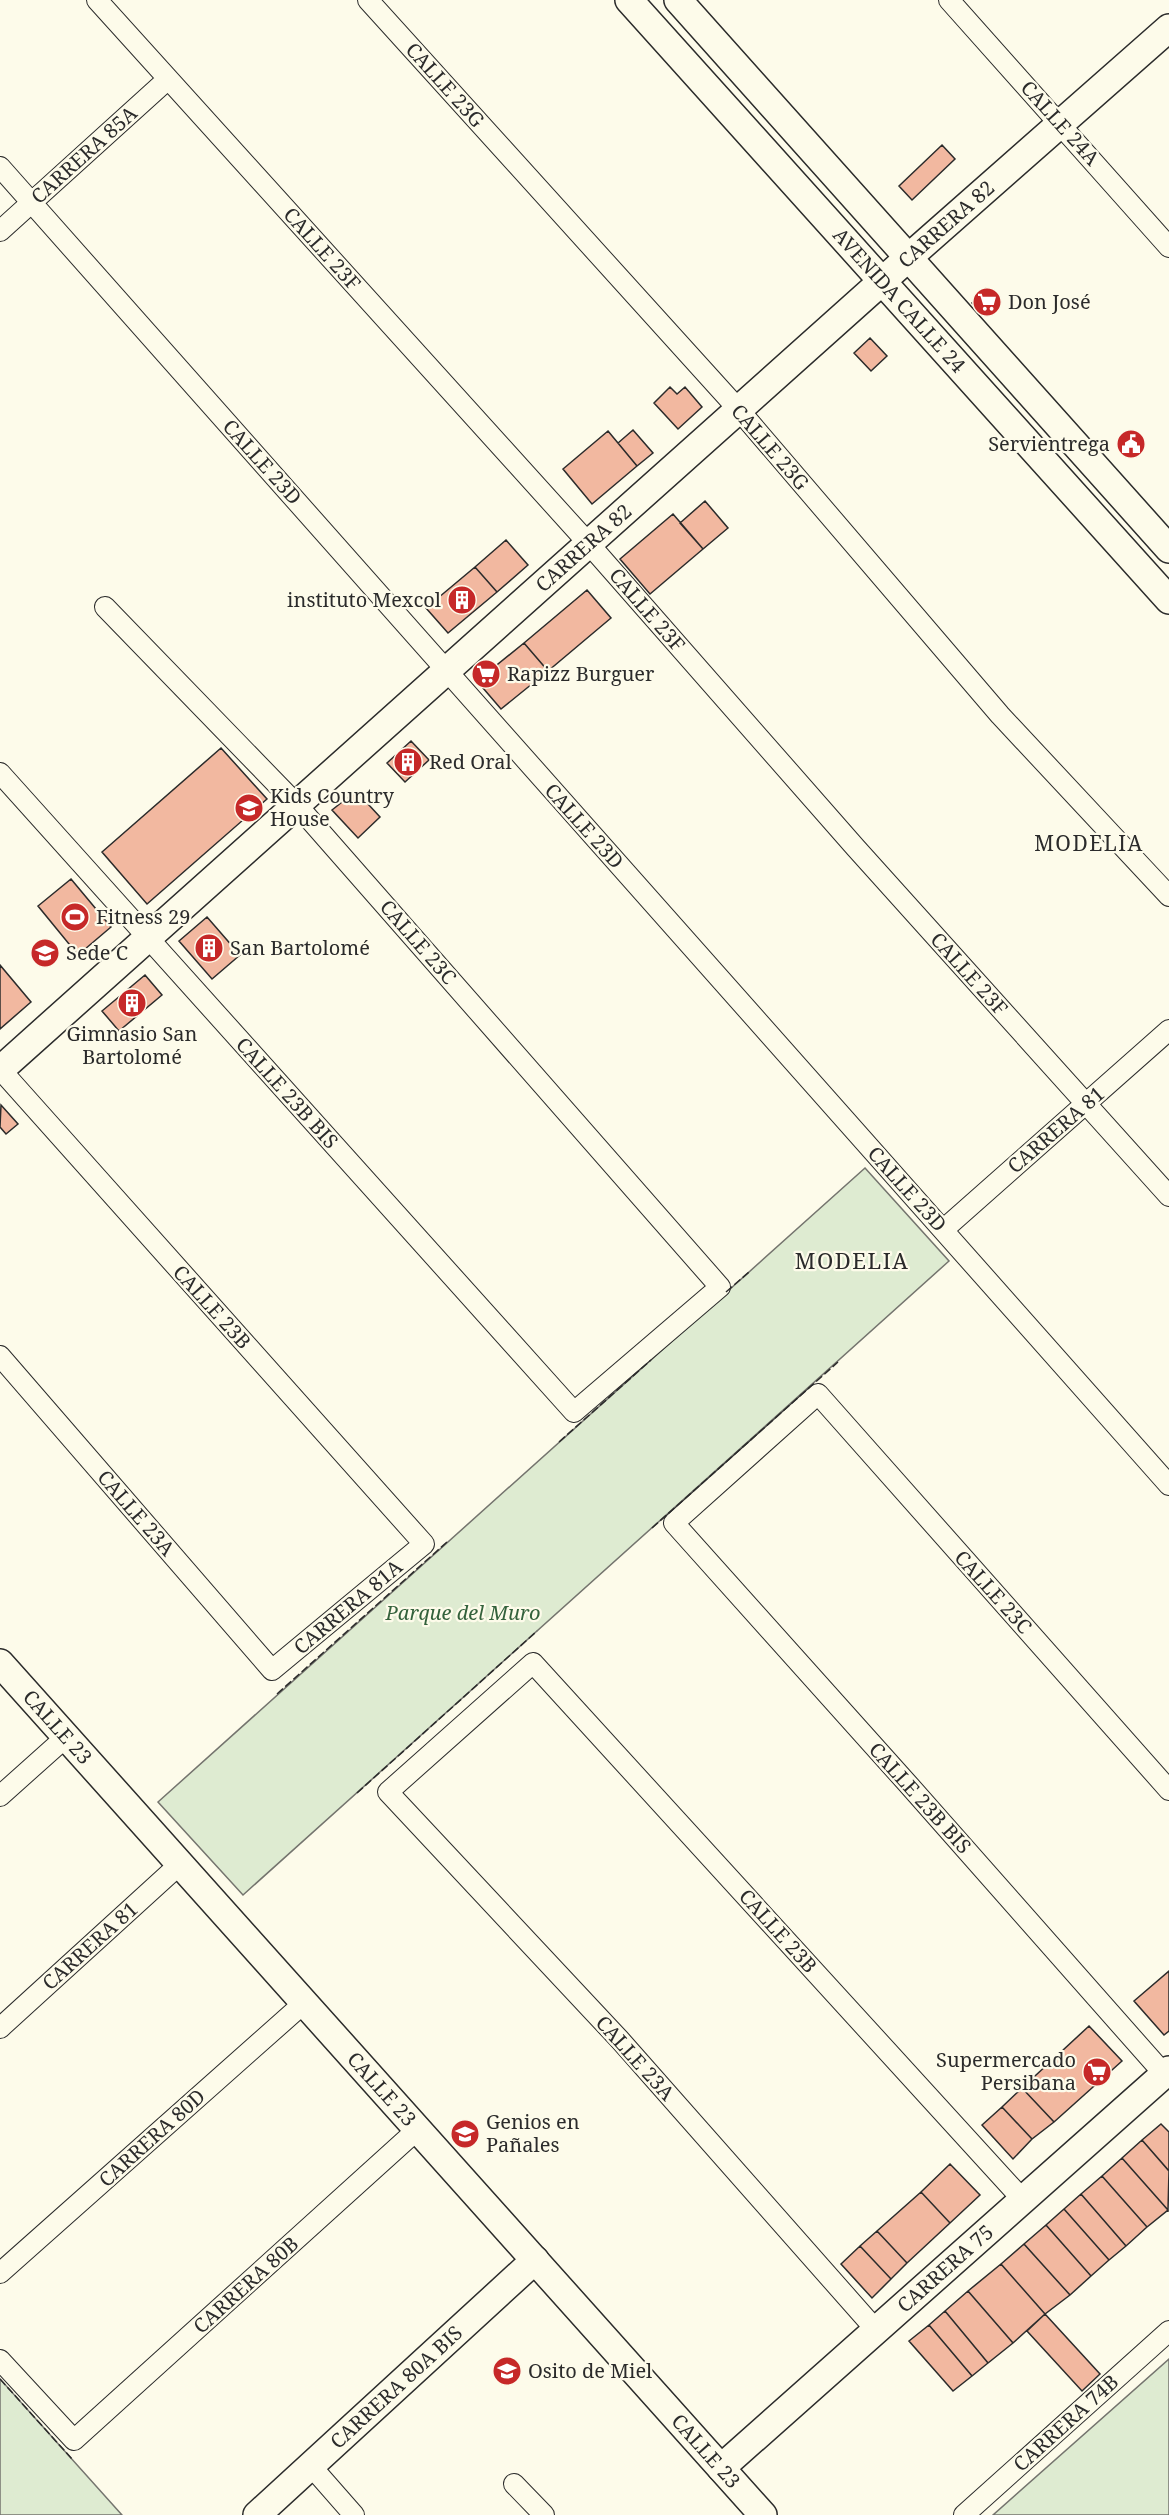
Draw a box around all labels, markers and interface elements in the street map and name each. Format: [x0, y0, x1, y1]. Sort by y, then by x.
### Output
street label: CALLE 23G [400, 36, 491, 133]
street label: CALLE 24A [1015, 74, 1106, 172]
street label: CARRERA 85A [25, 99, 143, 209]
street label: CARRERA 82 [892, 174, 1000, 274]
street label: CALLE 23F [278, 201, 367, 296]
street label: AVENIDA CALLE 24 [827, 222, 972, 378]
supermarket icon: Don José [971, 286, 1003, 318]
place label: Don José [1008, 288, 1091, 315]
street label: CALLE 23G [726, 398, 815, 495]
street label: CALLE 23D [217, 413, 308, 510]
public building icon: Servientrega [1115, 428, 1147, 460]
place label: Servientrega [988, 430, 1110, 457]
street label: CARRERA 82 [530, 498, 637, 598]
street label: CALLE 23F [603, 562, 691, 657]
building icon: instituto Mexcol [446, 584, 478, 616]
place label: instituto Mexcol [287, 586, 441, 613]
supermarket icon: Rapizz Burguer [470, 658, 502, 690]
place label: Rapizz Burguer [507, 660, 655, 687]
building icon: Red Oral [392, 746, 424, 778]
place label: Red Oral [429, 748, 512, 775]
street label: CALLE 23D [539, 777, 630, 874]
place label: Kids Country House [270, 782, 395, 832]
school or university icon: Kids Country House [233, 792, 265, 824]
district label: MODELIA [1034, 829, 1144, 857]
street label: CALLE 23C [374, 894, 463, 990]
sports icon: Fitness 29 [59, 901, 91, 933]
place label: Fitness 29 [96, 903, 190, 930]
street label: CALLE 23F [925, 926, 1014, 1021]
building icon: San Bartolomé [193, 932, 225, 964]
place label: San Bartolomé [230, 934, 370, 961]
school or university icon: Sede C [29, 937, 61, 969]
place label: Sede C [66, 939, 128, 966]
building icon: Gimnasio San Bartolomé [116, 987, 148, 1019]
place label: Gimnasio San Bartolomé [67, 1020, 198, 1070]
street label: CALLE 23B BIS [230, 1031, 345, 1154]
street label: CARRERA 81 [1002, 1080, 1110, 1179]
street label: CALLE 23D [862, 1140, 953, 1237]
district label: MODELIA [795, 1245, 909, 1275]
street label: CALLE 23B [167, 1259, 257, 1354]
street label: CALLE 23A [92, 1464, 182, 1562]
street label: CALLE 23C [949, 1544, 1038, 1639]
street label: CARRERA 81A [288, 1553, 408, 1660]
park label: Parque del Muro [384, 1599, 541, 1626]
street label: CALLE 23 [17, 1684, 98, 1770]
street label: CALLE 23B BIS [863, 1736, 978, 1859]
street label: CALLE 23B [733, 1883, 823, 1978]
street label: CARRERA 81 [36, 1895, 143, 1996]
street label: CALLE 23A [590, 2009, 681, 2107]
street label: CALLE 23 [341, 2046, 423, 2132]
place label: Supermercado Persibana [936, 2046, 1076, 2096]
supermarket icon: Supermercado Persibana [1081, 2056, 1113, 2088]
street label: CARRERA 80D [93, 2083, 211, 2193]
place label: Genios en Pañales [486, 2108, 580, 2158]
school or university icon: Genios en Pañales [449, 2118, 481, 2150]
street label: CARRERA 75 [891, 2218, 999, 2318]
street label: CARRERA 80B [187, 2230, 304, 2339]
street label: CARRERA 80A BIS [324, 2319, 468, 2454]
school or university icon: Osito de Miel [491, 2355, 523, 2387]
place label: Osito de Miel [528, 2357, 652, 2384]
street label: CARRERA 74B [1007, 2368, 1124, 2477]
street label: CALLE 23 [666, 2408, 747, 2494]

